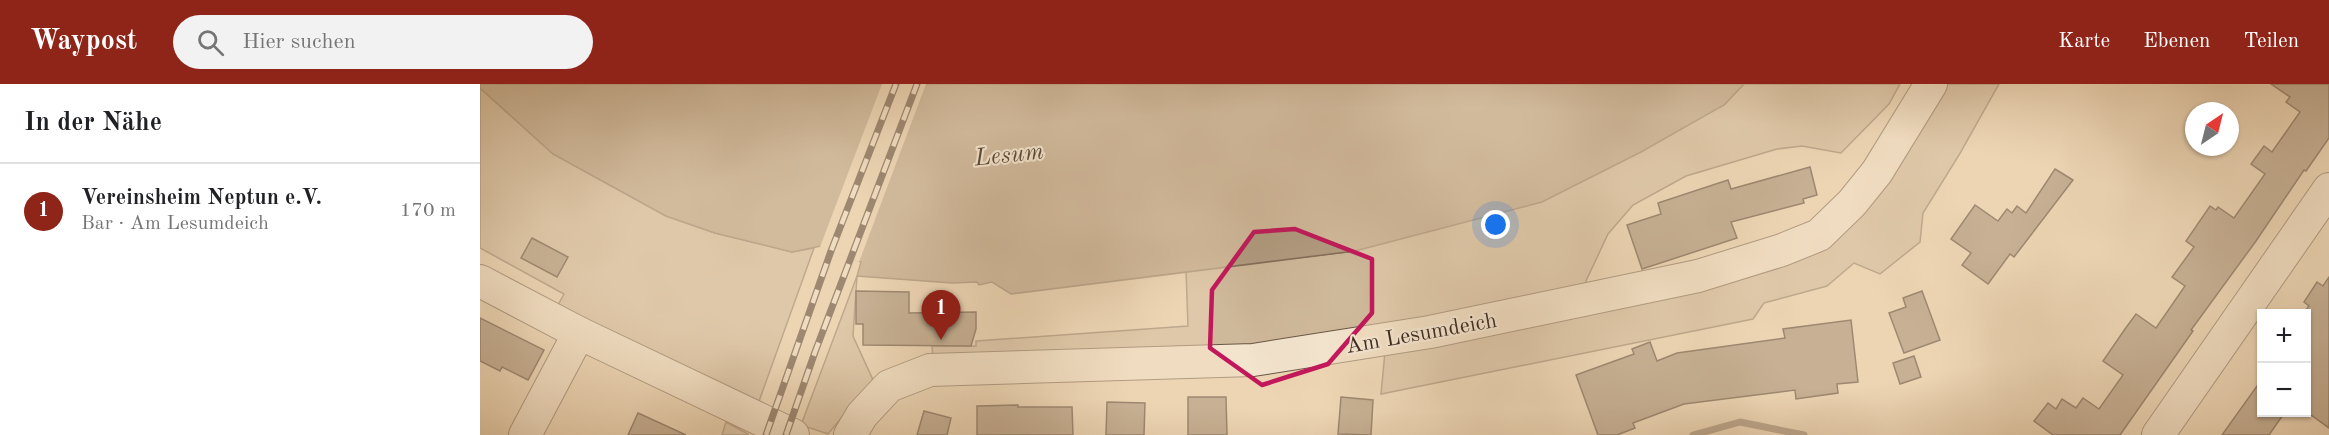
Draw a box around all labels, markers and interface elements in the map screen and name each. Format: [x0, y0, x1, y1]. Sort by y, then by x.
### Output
search box [173, 15, 593, 69]
icon: search [194, 26, 227, 59]
text: Waypost [30, 28, 137, 56]
text: Hier suchen [242, 31, 356, 53]
text: Karte [2058, 31, 2110, 52]
text: Ebenen [2143, 31, 2210, 52]
text: Teilen [2243, 31, 2299, 52]
north arrow [2185, 102, 2239, 156]
text: In der Nähe [24, 110, 162, 136]
water label: Lesum [972, 140, 1045, 172]
text: Vereinsheim Neptun e.V. [81, 187, 322, 209]
text: 1 [38, 201, 49, 221]
text: 170 m [400, 201, 456, 221]
your location [1481, 210, 1510, 239]
text: Bar · Am Lesumdeich [81, 214, 269, 234]
pin: 1 [922, 290, 960, 340]
map controls [2257, 309, 2311, 417]
button: + [2257, 309, 2311, 363]
street label: Am Lesumdeich [1344, 310, 1499, 358]
button: − [2257, 363, 2311, 417]

